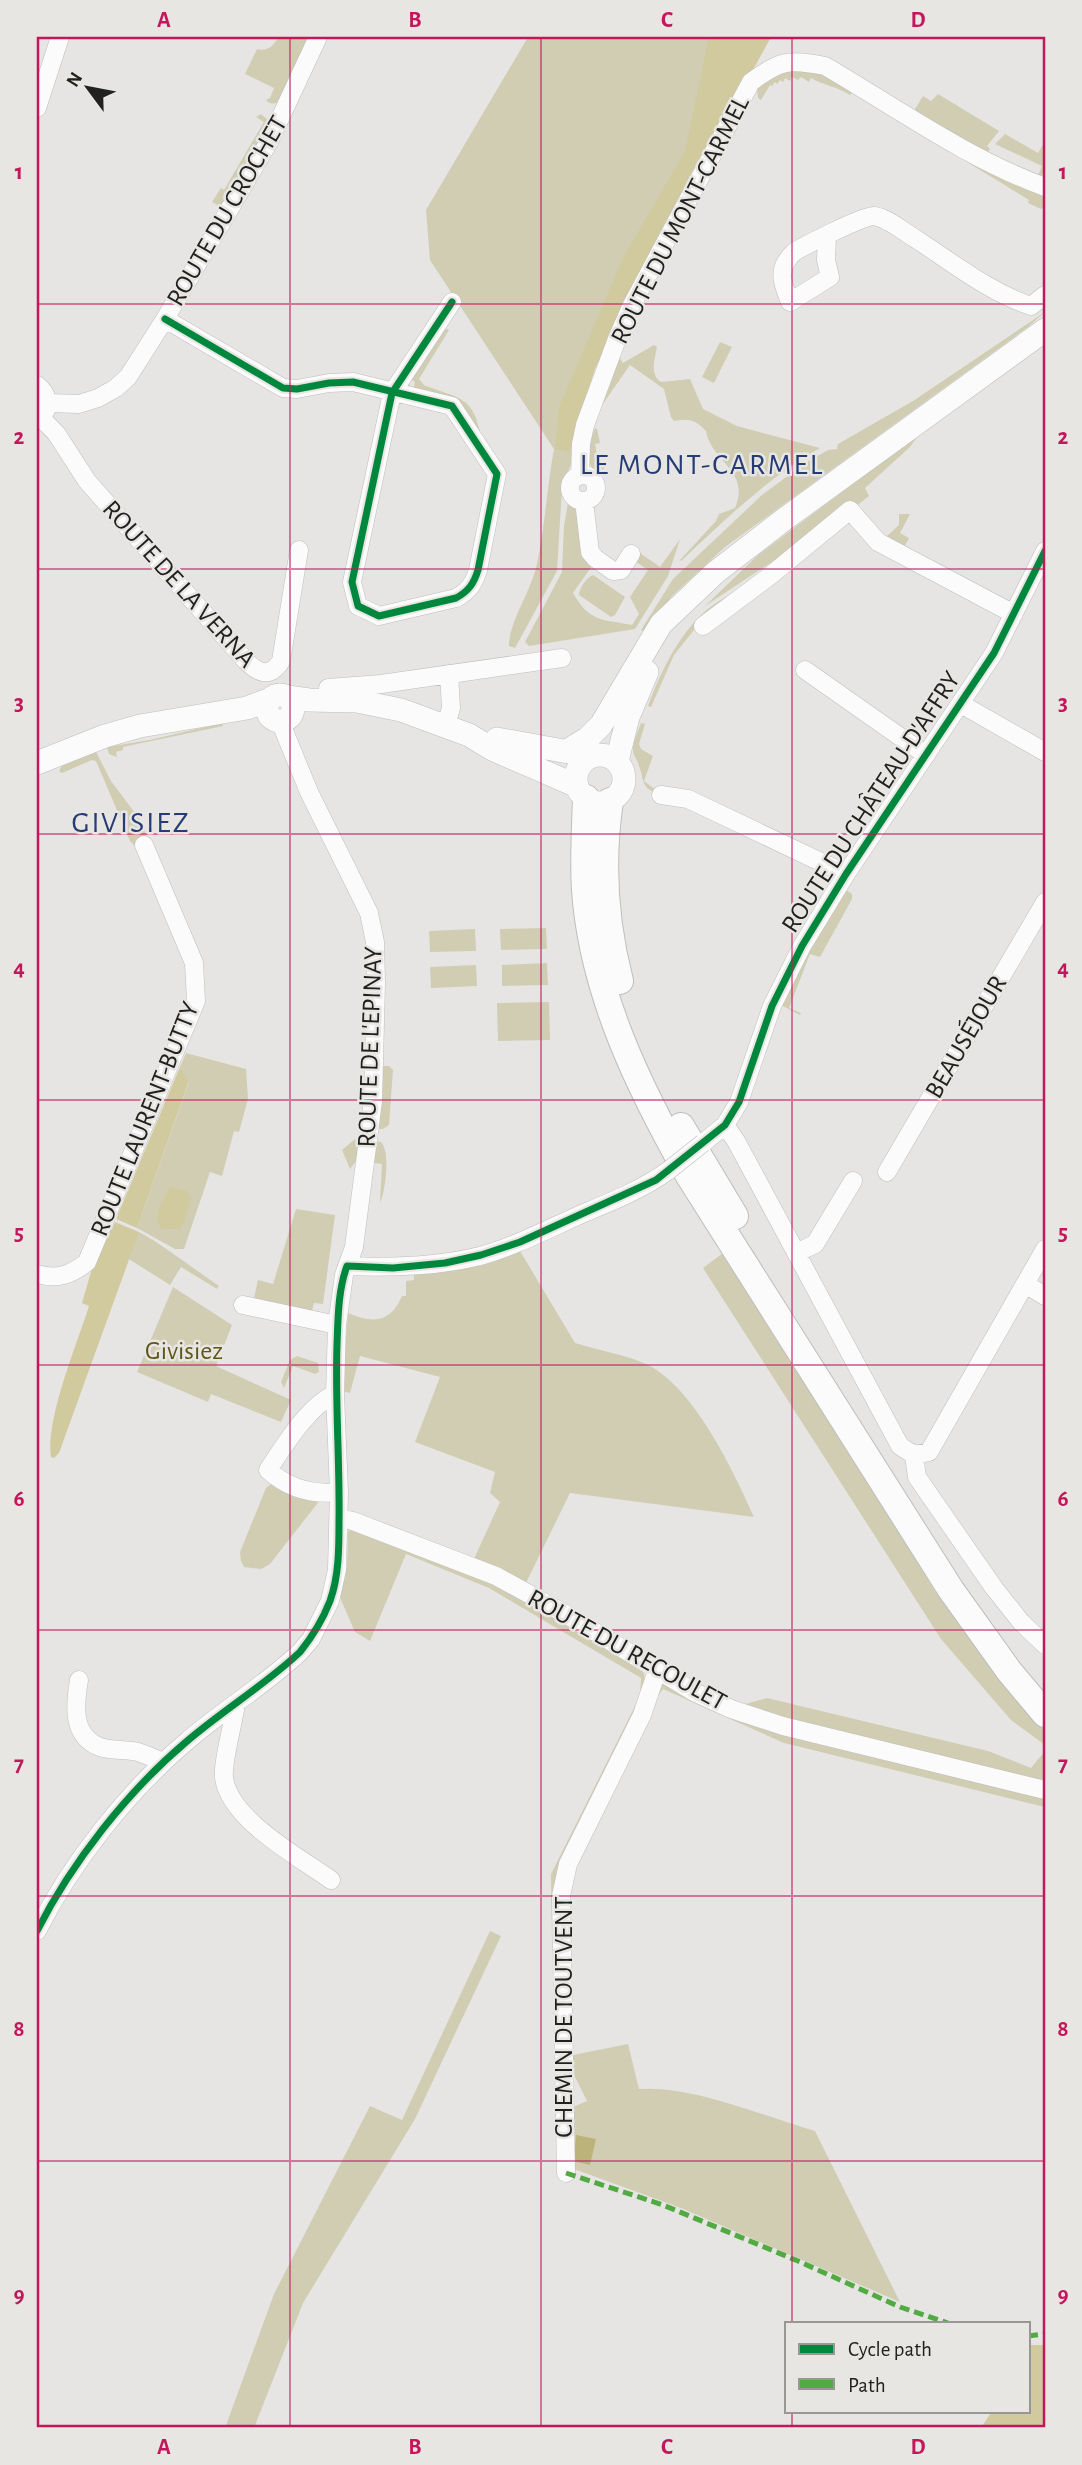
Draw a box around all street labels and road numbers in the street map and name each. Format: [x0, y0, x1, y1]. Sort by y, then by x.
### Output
street label: ROUTE DU MONT-CARMEL [606, 92, 754, 348]
street label: ROUTE DU CROCHET [162, 111, 292, 310]
street label: ROUTE DE LA VERNA [98, 496, 260, 672]
street label: ROUTE DU CHÂTEAU-D'AFFRY [776, 666, 965, 937]
street label: ROUTE DE L'EPINAY [353, 946, 387, 1148]
street label: BEAUSÉJOUR [919, 970, 1012, 1103]
street label: ROUTE LAURENT-BUTTY [86, 998, 204, 1240]
street label: ROUTE DU RECOULET [523, 1585, 731, 1716]
street label: CHEMIN DE TOUTVENT [551, 1896, 577, 2138]

